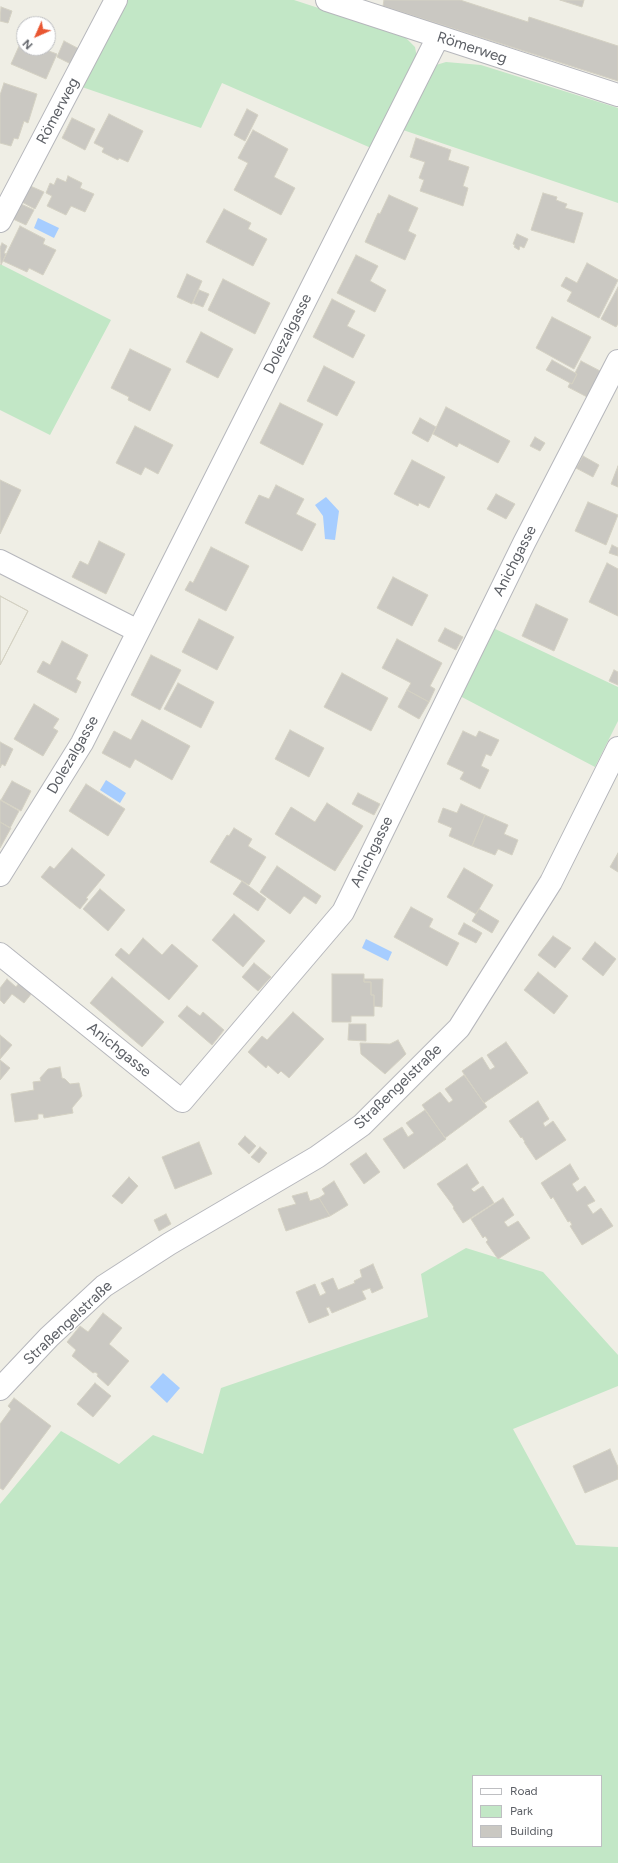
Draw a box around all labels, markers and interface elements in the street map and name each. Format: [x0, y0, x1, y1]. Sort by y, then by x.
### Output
north arrow [16, 16, 56, 56]
street label: Römerweg [435, 28, 509, 68]
text: N [20, 37, 35, 52]
street label: Römerweg [33, 75, 83, 147]
street label: Dolezalgasse [260, 291, 316, 377]
street label: Anichgasse [489, 523, 541, 599]
street label: Dolezalgasse [43, 713, 103, 797]
street label: Anichgasse [347, 813, 397, 891]
street label: Anichgasse [83, 1019, 155, 1081]
street label: Straßengelstraße [350, 1041, 446, 1133]
street label: Straßengelstraße [20, 1277, 116, 1369]
legend [472, 1775, 602, 1847]
text: Road [510, 1784, 538, 1798]
text: Park [510, 1804, 533, 1818]
text: Building [510, 1824, 553, 1838]

